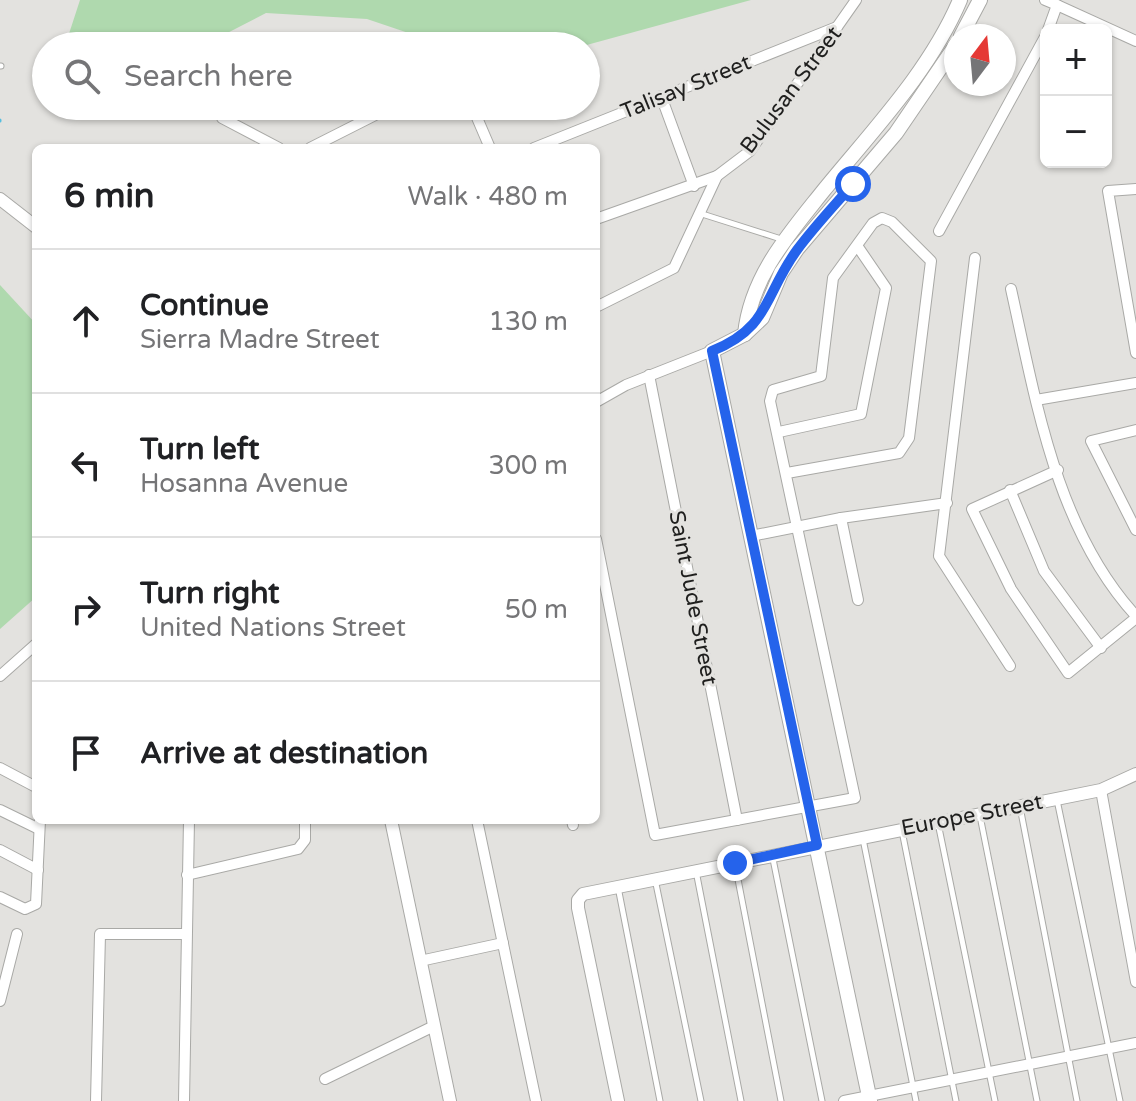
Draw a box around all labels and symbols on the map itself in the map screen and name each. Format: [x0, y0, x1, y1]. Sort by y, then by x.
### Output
street label: Bulusan Street [735, 21, 847, 159]
north arrow [944, 24, 1016, 96]
street label: Talisay Street [617, 49, 755, 125]
route start [835, 166, 871, 202]
street label: Saint Jude Street [663, 509, 723, 687]
street label: Europe Street [899, 789, 1045, 841]
route end [717, 845, 753, 881]

